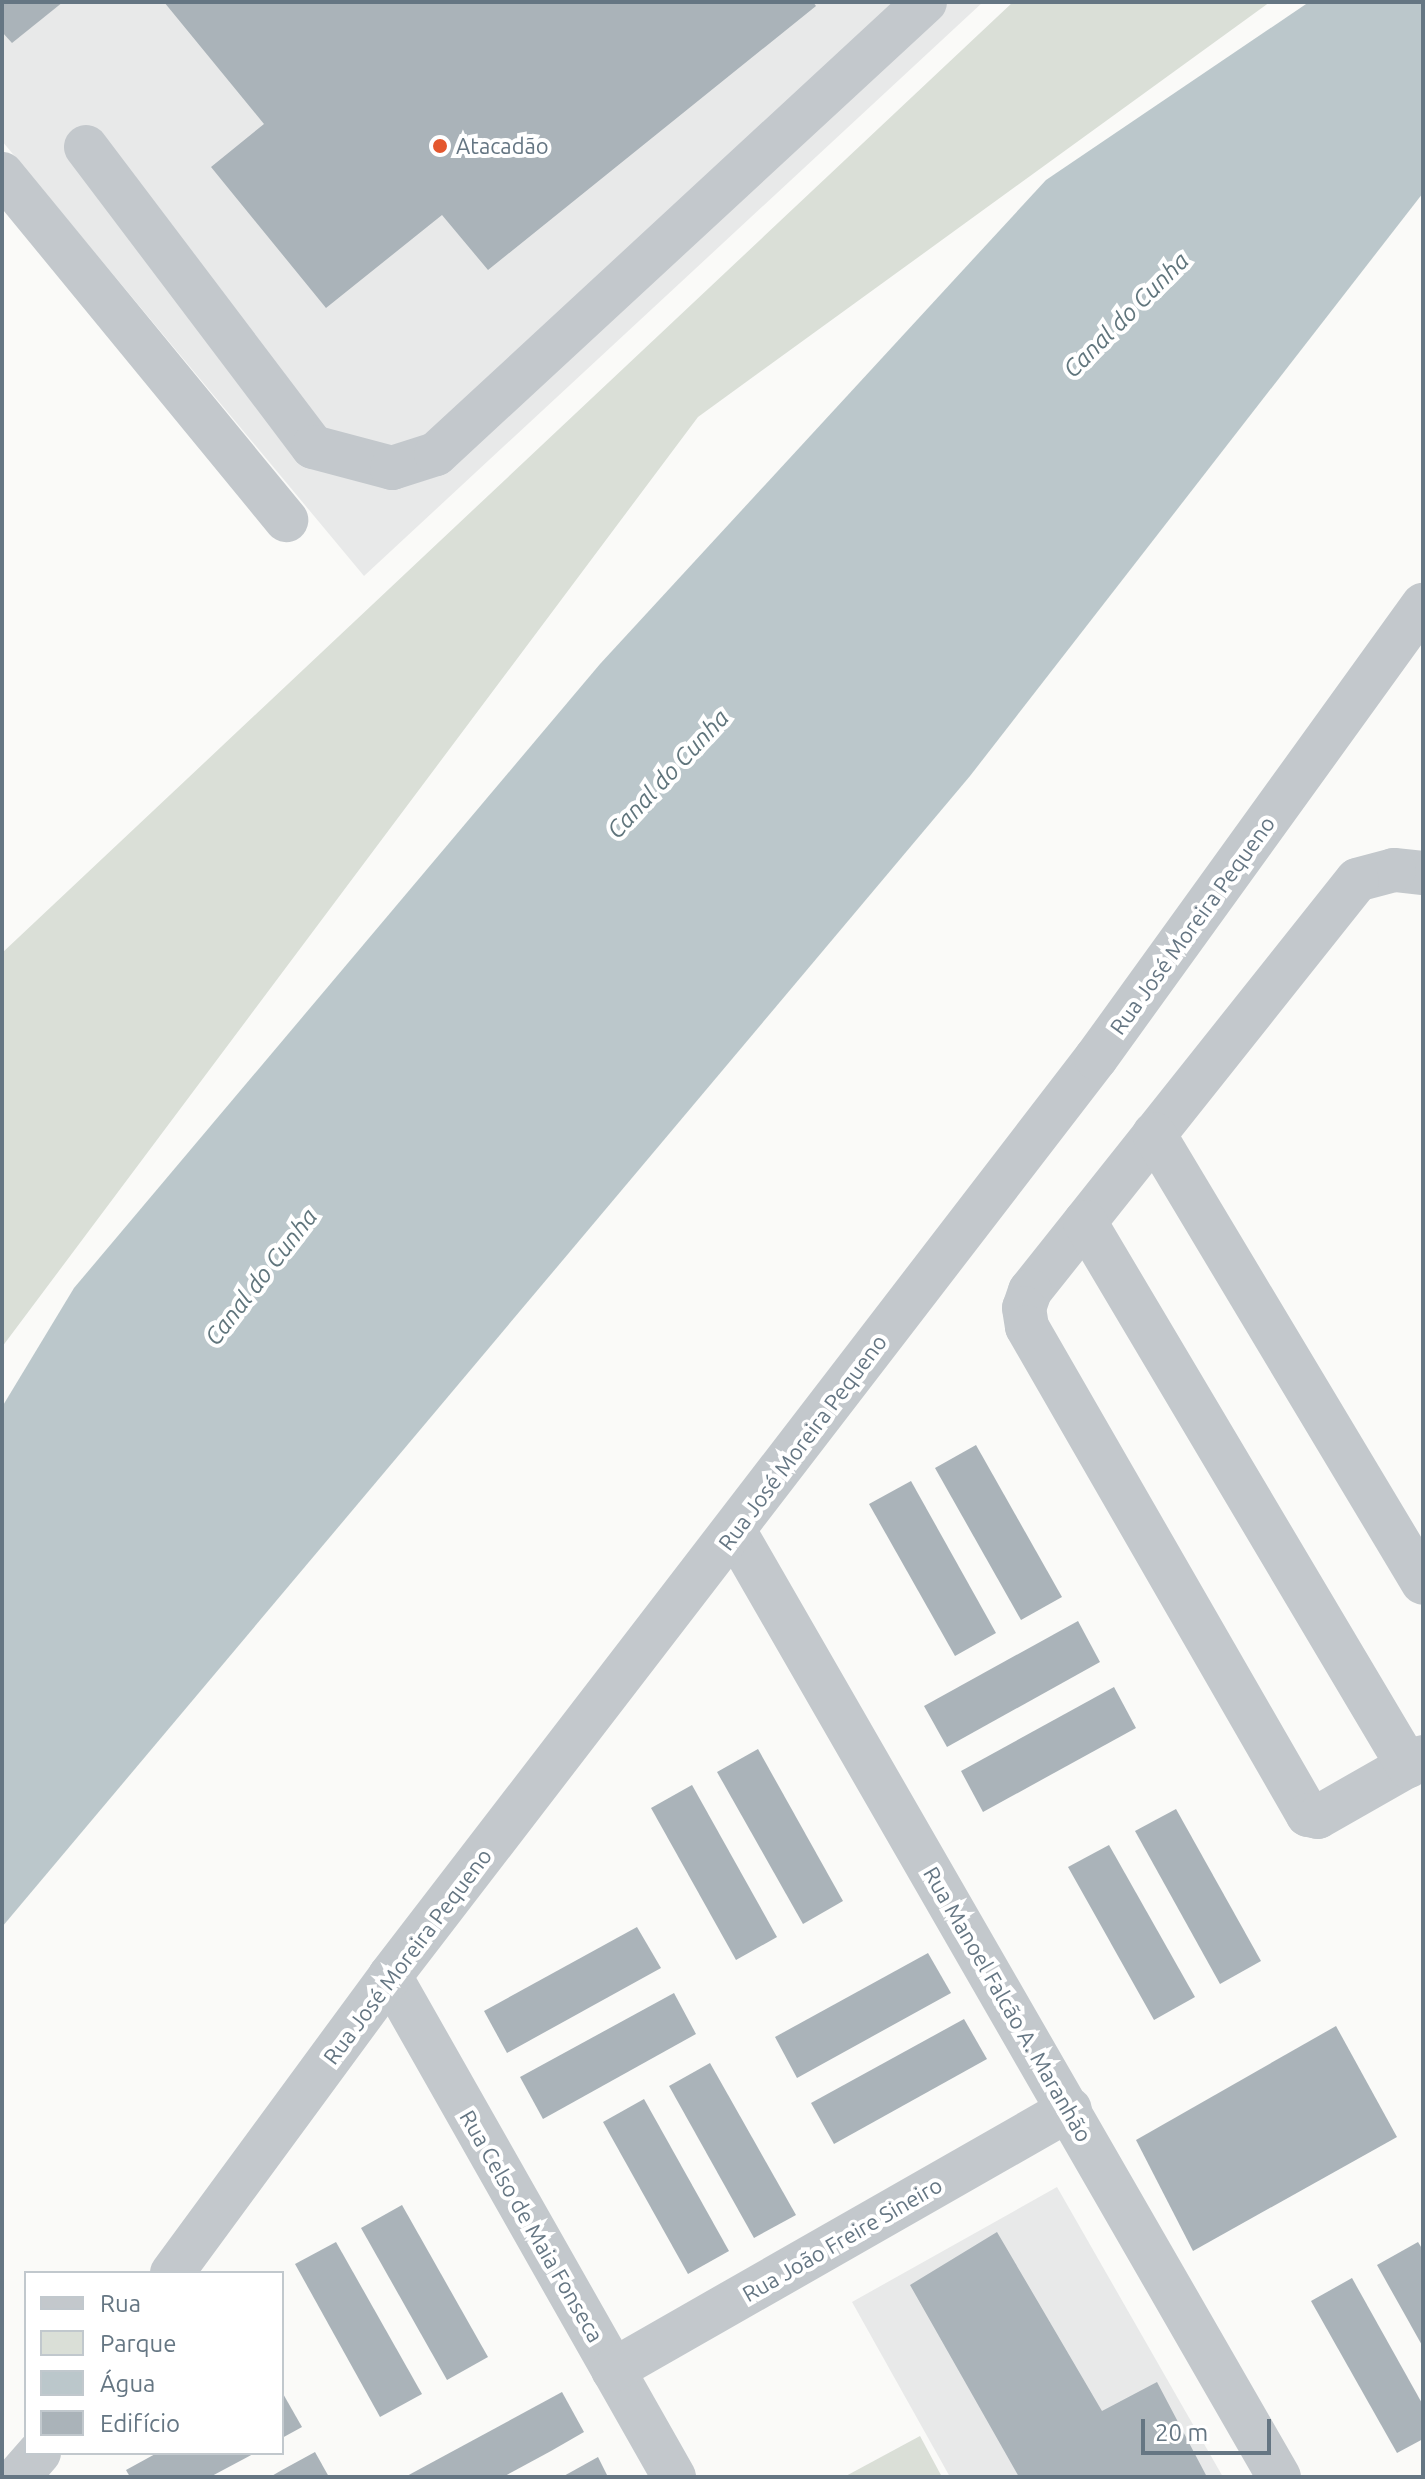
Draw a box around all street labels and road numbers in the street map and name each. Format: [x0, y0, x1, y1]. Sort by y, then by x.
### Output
street label: Rua José Moreira Pequeno [1104, 811, 1280, 1039]
street label: Rua José Moreira Pequeno [712, 1329, 892, 1555]
street label: Rua José Moreira Pequeno [317, 1843, 497, 2069]
street label: Rua Manoel Falcão A. Maranhão [918, 1862, 1098, 2146]
street label: Rua Celso de Maia Fonseca [455, 2105, 609, 2347]
street label: Rua João Freire Sineiro [737, 2171, 947, 2307]

